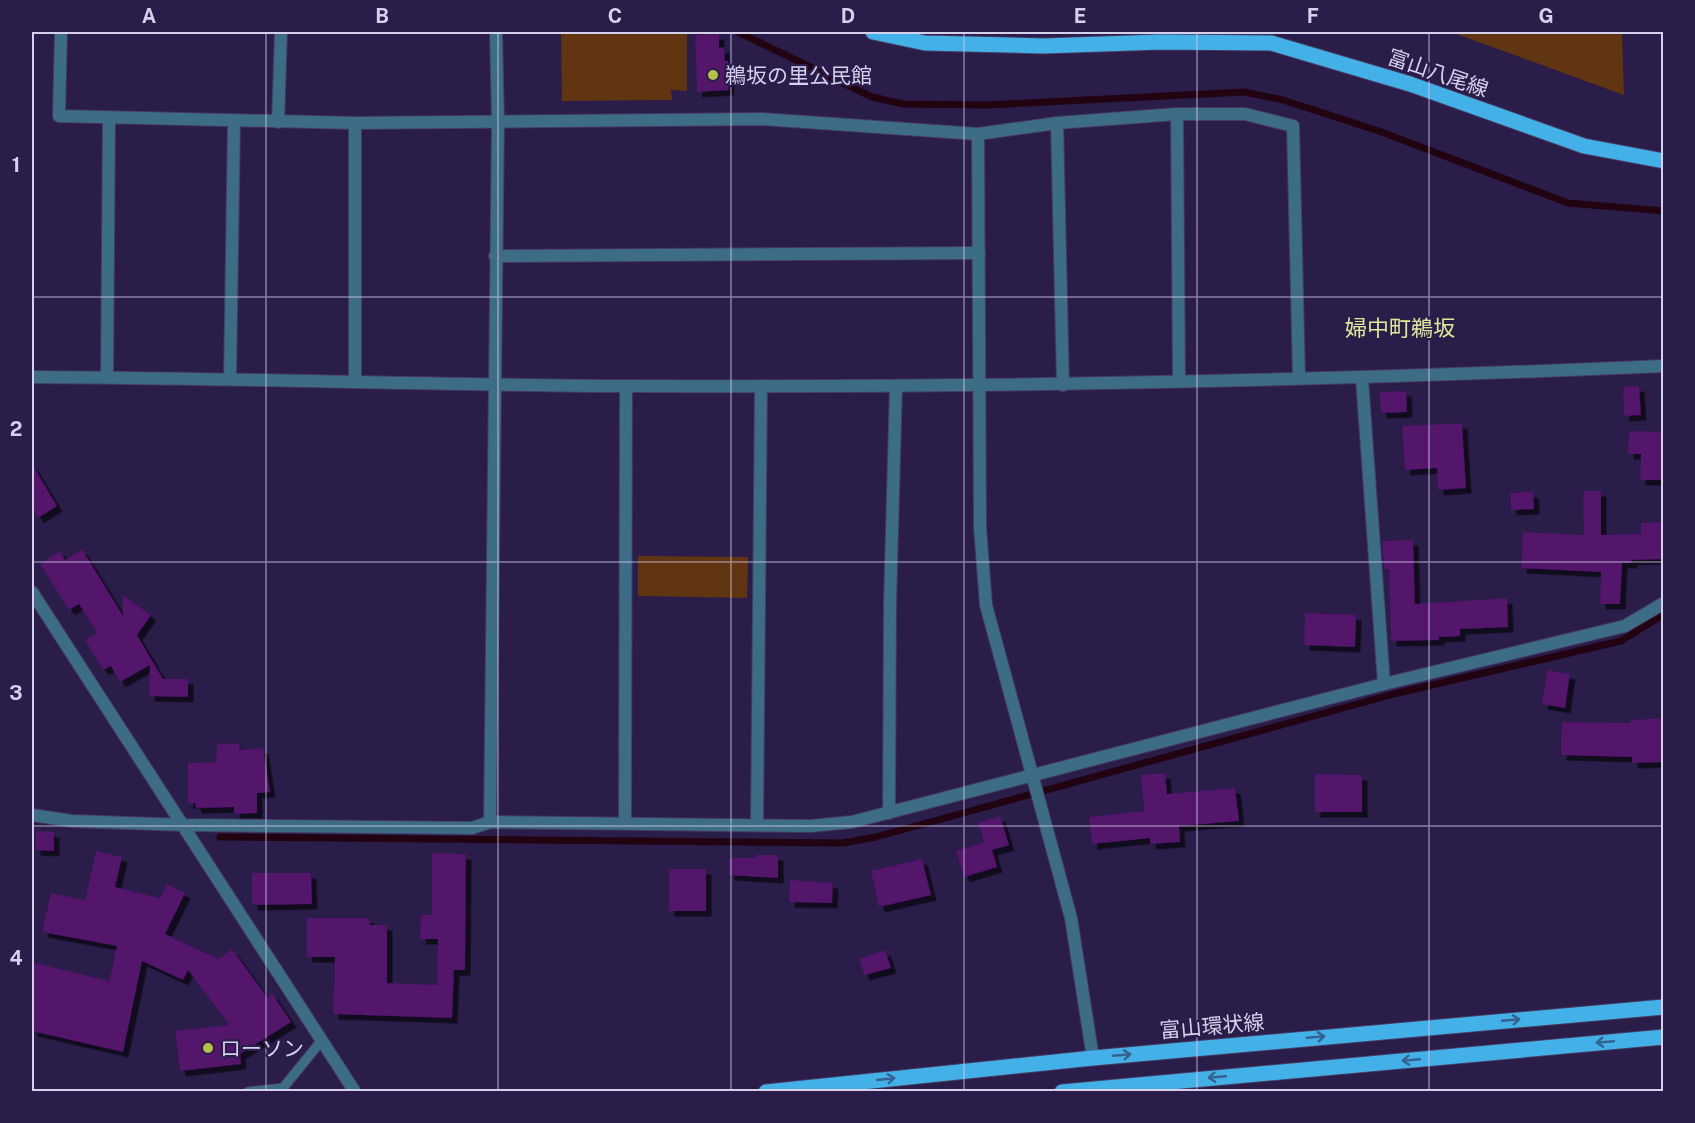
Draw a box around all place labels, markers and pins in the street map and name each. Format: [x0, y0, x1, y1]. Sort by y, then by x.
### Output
place label: 鵜坂の里公民館 [725, 63, 872, 88]
marker: 鵜坂の里公民館 [706, 68, 720, 82]
place label: ローソン [220, 1036, 304, 1061]
marker: ローソン [201, 1041, 215, 1055]

